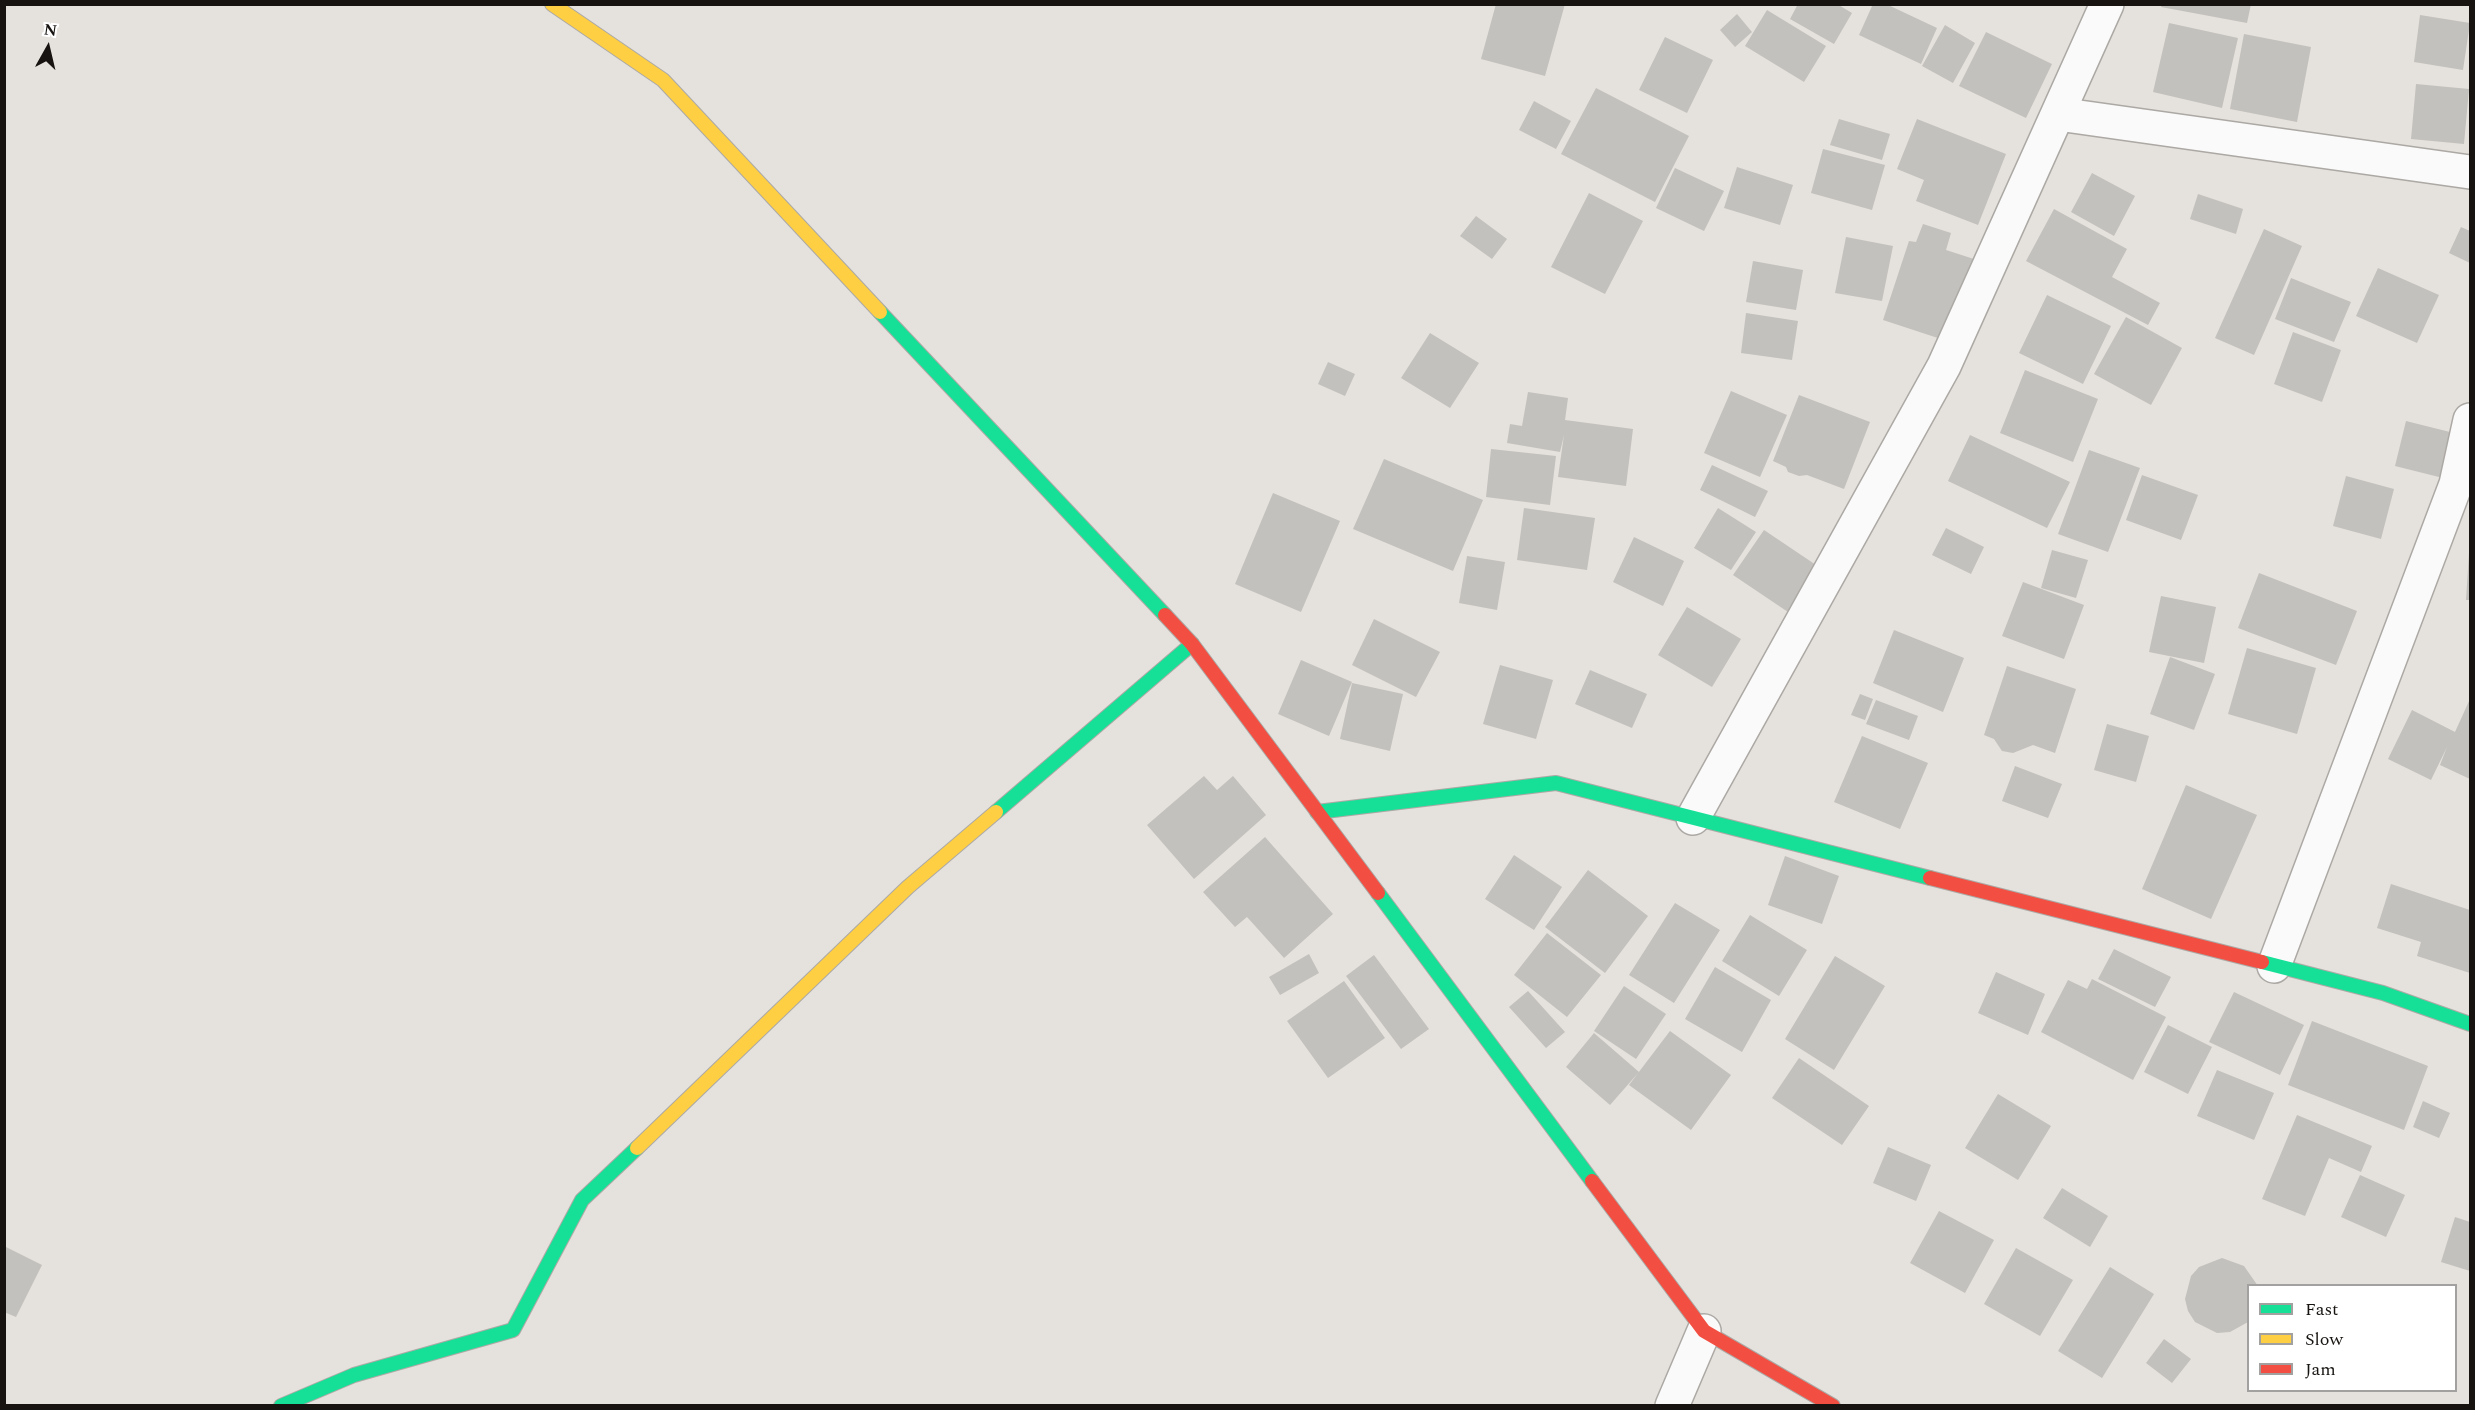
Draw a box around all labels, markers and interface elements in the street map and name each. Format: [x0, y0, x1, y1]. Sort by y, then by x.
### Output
text: N [42, 17, 59, 43]
north arrow [18, 18, 78, 78]
legend [2247, 1284, 2457, 1392]
text: Fast [2305, 1296, 2338, 1323]
text: Slow [2305, 1326, 2343, 1353]
text: Jam [2305, 1356, 2336, 1383]

